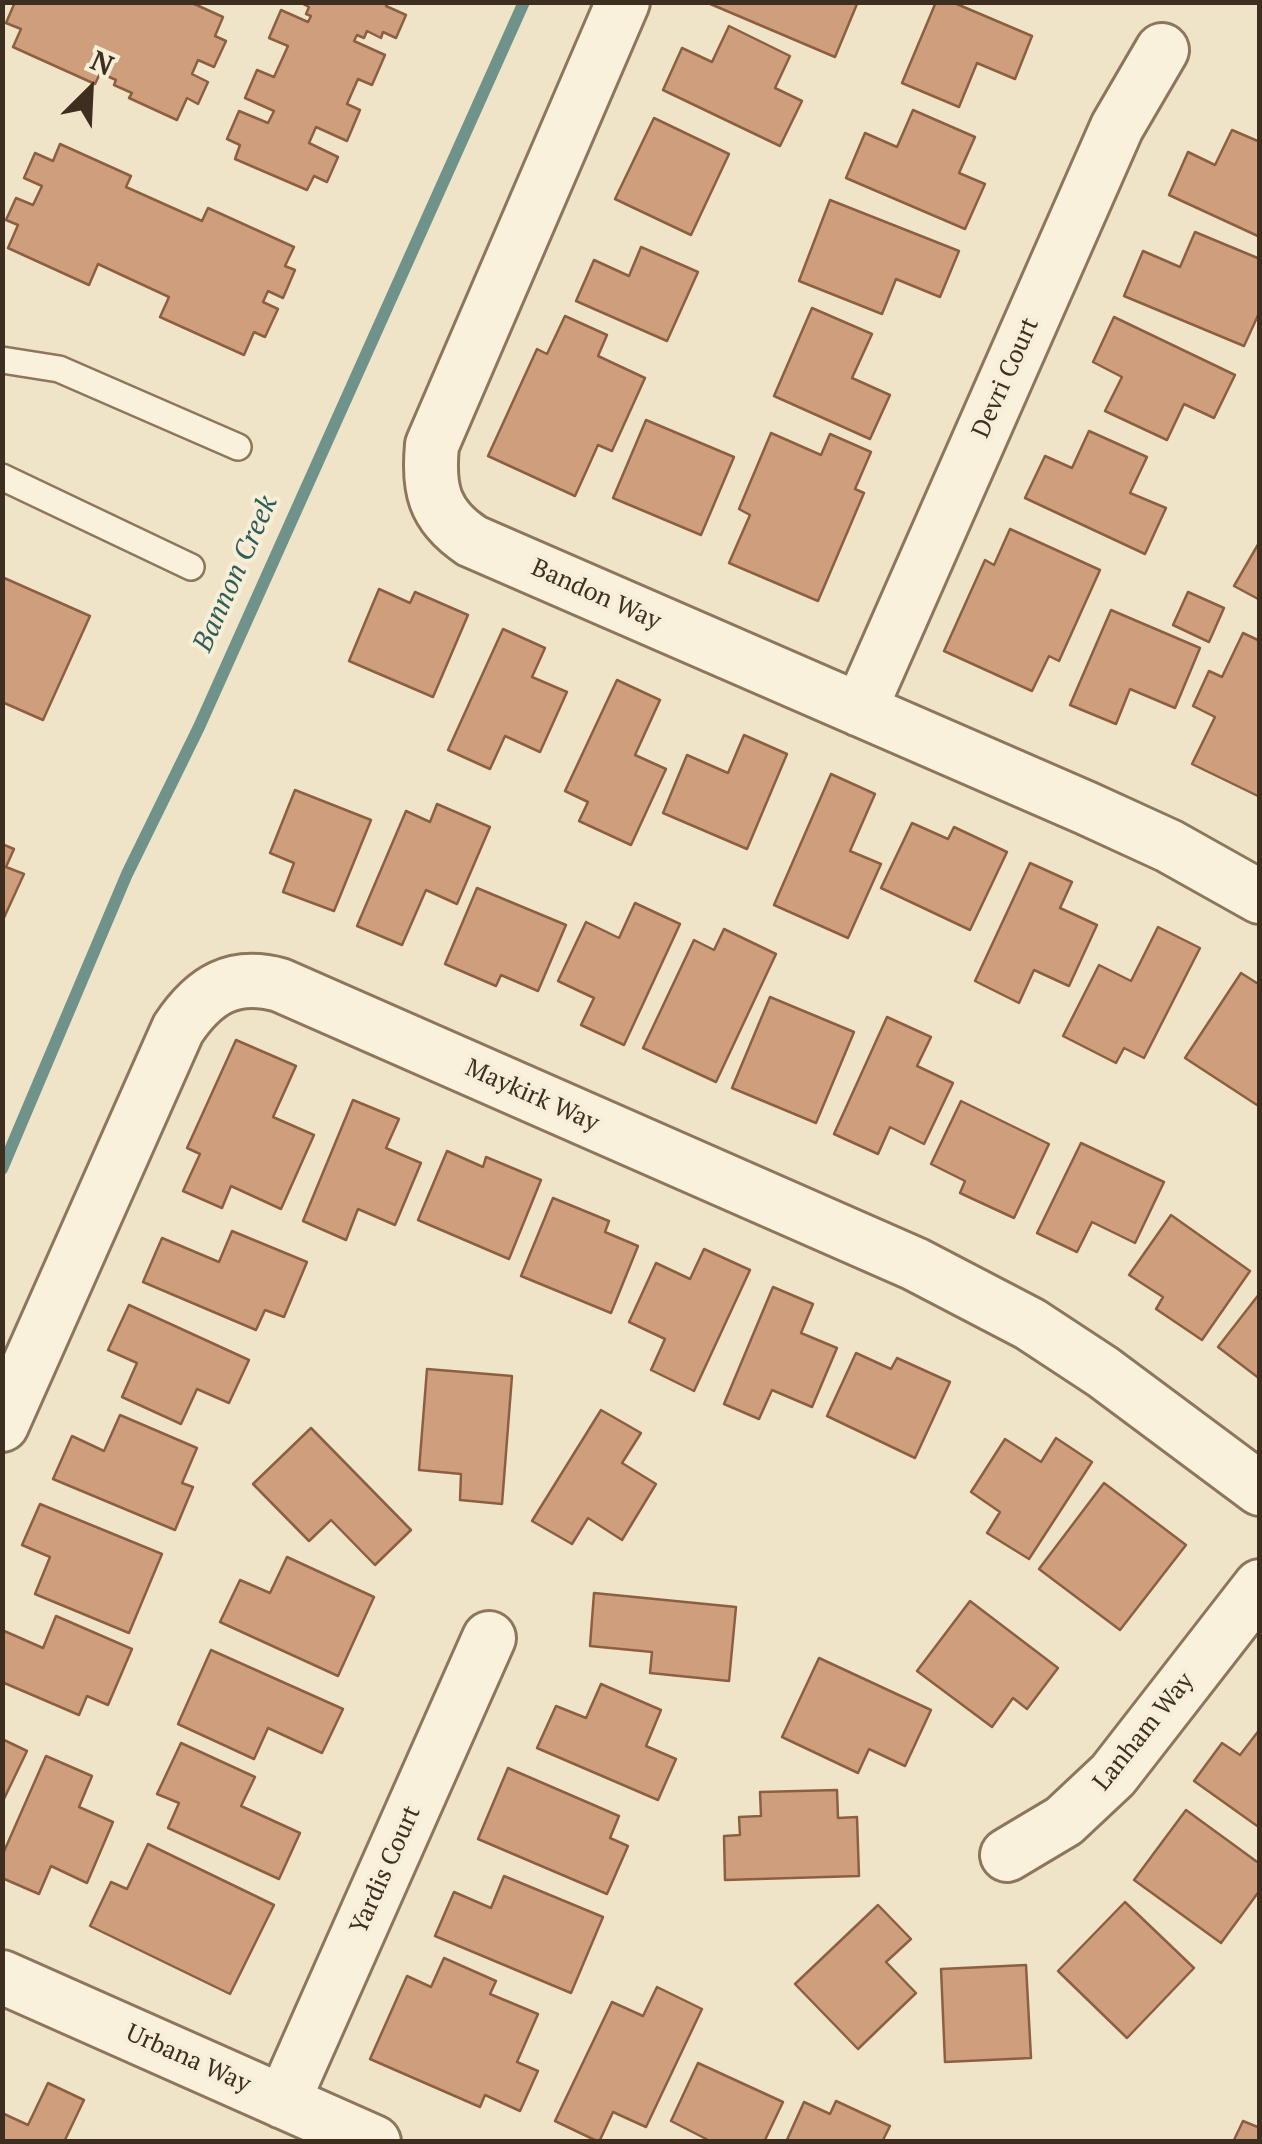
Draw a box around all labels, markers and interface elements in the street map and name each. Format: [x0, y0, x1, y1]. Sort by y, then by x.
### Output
north arrow [40, 40, 140, 140]
text: N [85, 41, 120, 83]
street label: Devri Court [966, 313, 1046, 443]
water label: Bannon Creek [187, 491, 285, 657]
street label: Bandon Way [527, 553, 665, 637]
street label: Maykirk Way [461, 1053, 603, 1139]
street label: Lanham Way [1087, 1667, 1201, 1797]
street label: Yardis Court [344, 1801, 428, 1939]
street label: Urbana Way [121, 2018, 255, 2100]

